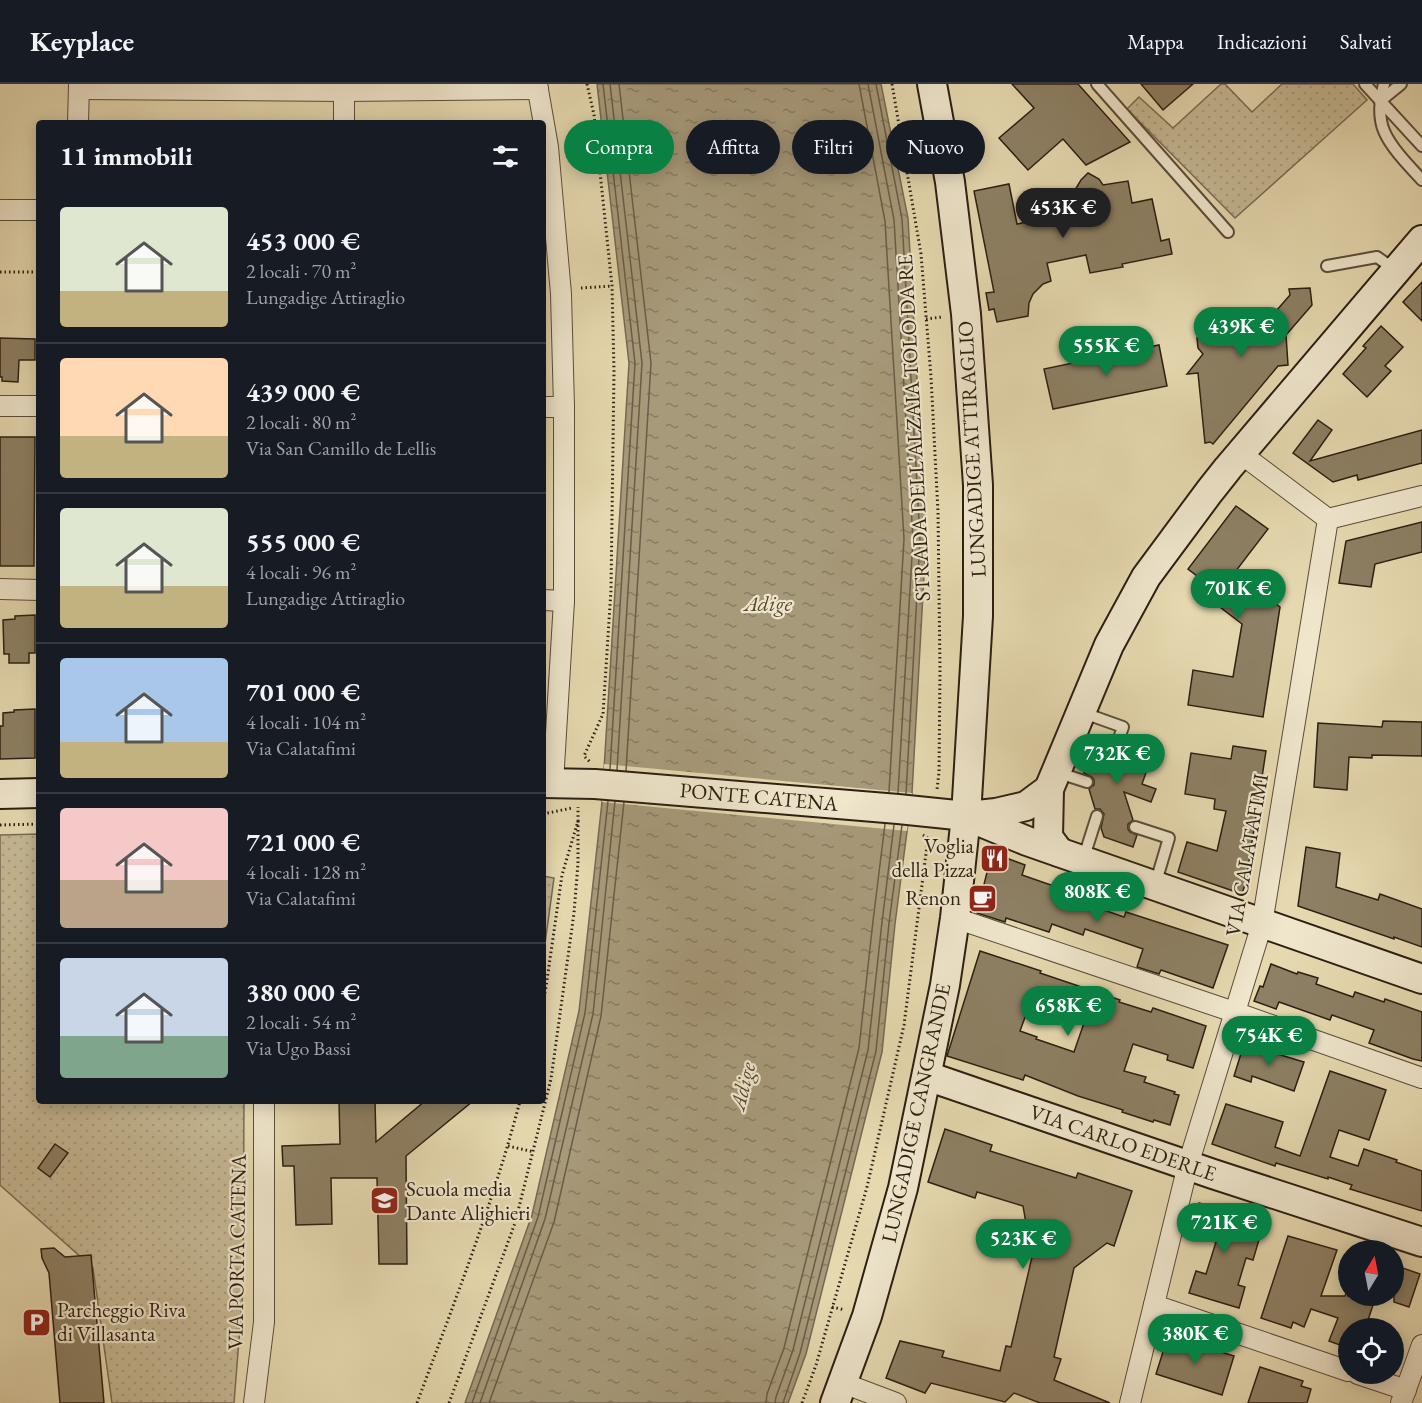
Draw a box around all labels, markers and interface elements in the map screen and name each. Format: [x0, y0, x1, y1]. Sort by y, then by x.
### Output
text: Keyplace [30, 23, 134, 59]
text: Mappa [1127, 28, 1184, 55]
text: Indicazioni [1217, 28, 1307, 55]
text: Salvati [1340, 28, 1392, 55]
chip: Compra [564, 120, 674, 174]
chip: Affitta [686, 120, 780, 174]
chip: Filtri [792, 120, 874, 174]
chip: Nuovo [886, 120, 985, 174]
text: 11 immobili [60, 139, 193, 173]
icon: filters [489, 140, 522, 173]
pin: 453K € [1014, 188, 1112, 239]
text: 453K € [1030, 194, 1096, 220]
text: 453 000 € [246, 224, 360, 258]
icon: home [108, 231, 180, 303]
street label: STRADA DELL'ALZAIA TOLO DA RE [891, 254, 936, 602]
text: 2 locali · 70 m² [246, 258, 357, 284]
text: Lungadige Attiraglio [246, 284, 405, 310]
pin: 439K € [1192, 307, 1290, 358]
text: 439K € [1208, 313, 1274, 339]
street label: LUNGADIGE ATTIRAGLIO [951, 320, 992, 578]
pin: 555K € [1057, 326, 1155, 377]
text: 555K € [1073, 332, 1139, 358]
text: 439 000 € [246, 375, 360, 409]
icon: home [108, 382, 180, 454]
text: 2 locali · 80 m² [246, 409, 357, 435]
text: Via San Camillo de Lellis [246, 435, 436, 461]
text: 555 000 € [246, 525, 360, 559]
icon: home [108, 532, 180, 604]
text: 4 locali · 96 m² [246, 559, 357, 585]
pin: 701K € [1189, 569, 1287, 620]
text: 701K € [1205, 575, 1271, 601]
text: Lungadige Attiraglio [246, 585, 405, 611]
water label: Adige [742, 589, 793, 618]
text: 701 000 € [246, 675, 360, 709]
icon: home [108, 682, 180, 754]
text: 4 locali · 104 m² [246, 709, 366, 735]
pin: 732K € [1068, 734, 1166, 785]
text: Via Calatafimi [246, 735, 356, 761]
text: 732K € [1084, 740, 1150, 766]
street label: VIA CALATAFIMI [1219, 771, 1274, 939]
street label: PONTE CATENA [679, 776, 840, 817]
text: 721 000 € [246, 825, 360, 859]
icon: home [108, 832, 180, 904]
place label: Voglia della Pizza [892, 832, 975, 883]
restaurant icon: Voglia della Pizza [979, 842, 1011, 874]
text: 4 locali · 128 m² [246, 859, 366, 885]
pin: 808K € [1048, 872, 1146, 923]
text: 808K € [1064, 878, 1130, 904]
cafe icon: Renon [966, 882, 998, 914]
place label: Renon [905, 884, 961, 911]
text: Via Calatafimi [246, 885, 356, 911]
text: 380 000 € [246, 975, 360, 1009]
street label: LUNGADIGE CANGRANDE [875, 981, 956, 1245]
icon: home [108, 982, 180, 1054]
pin: 658K € [1019, 986, 1117, 1037]
text: 658K € [1035, 992, 1101, 1018]
text: 2 locali · 54 m² [246, 1009, 357, 1035]
pin: 754K € [1220, 1016, 1318, 1067]
text: 754K € [1236, 1022, 1302, 1048]
text: Via Ugo Bassi [246, 1035, 351, 1061]
water label: Adige [722, 1059, 762, 1115]
street label: VIA CARLO EDERLE [1026, 1098, 1220, 1187]
street label: VIA PORTA CATENA [221, 1153, 252, 1350]
place label: Scuola media Dante Alighieri [406, 1175, 530, 1226]
school or university icon: Scuola media Dante Alighieri [369, 1185, 401, 1217]
pin: 721K € [1175, 1203, 1273, 1254]
text: 721K € [1191, 1209, 1257, 1235]
pin: 523K € [974, 1219, 1072, 1270]
text: 523K € [990, 1225, 1056, 1251]
north arrow [1338, 1240, 1404, 1306]
map controls [1338, 1240, 1404, 1384]
place label: Parcheggio Riva di Villasanta [57, 1296, 186, 1347]
parking icon: Parcheggio Riva di Villasanta [20, 1306, 52, 1338]
pin: 380K € [1146, 1314, 1244, 1365]
button: locate [1338, 1318, 1404, 1384]
text: 380K € [1162, 1320, 1228, 1346]

